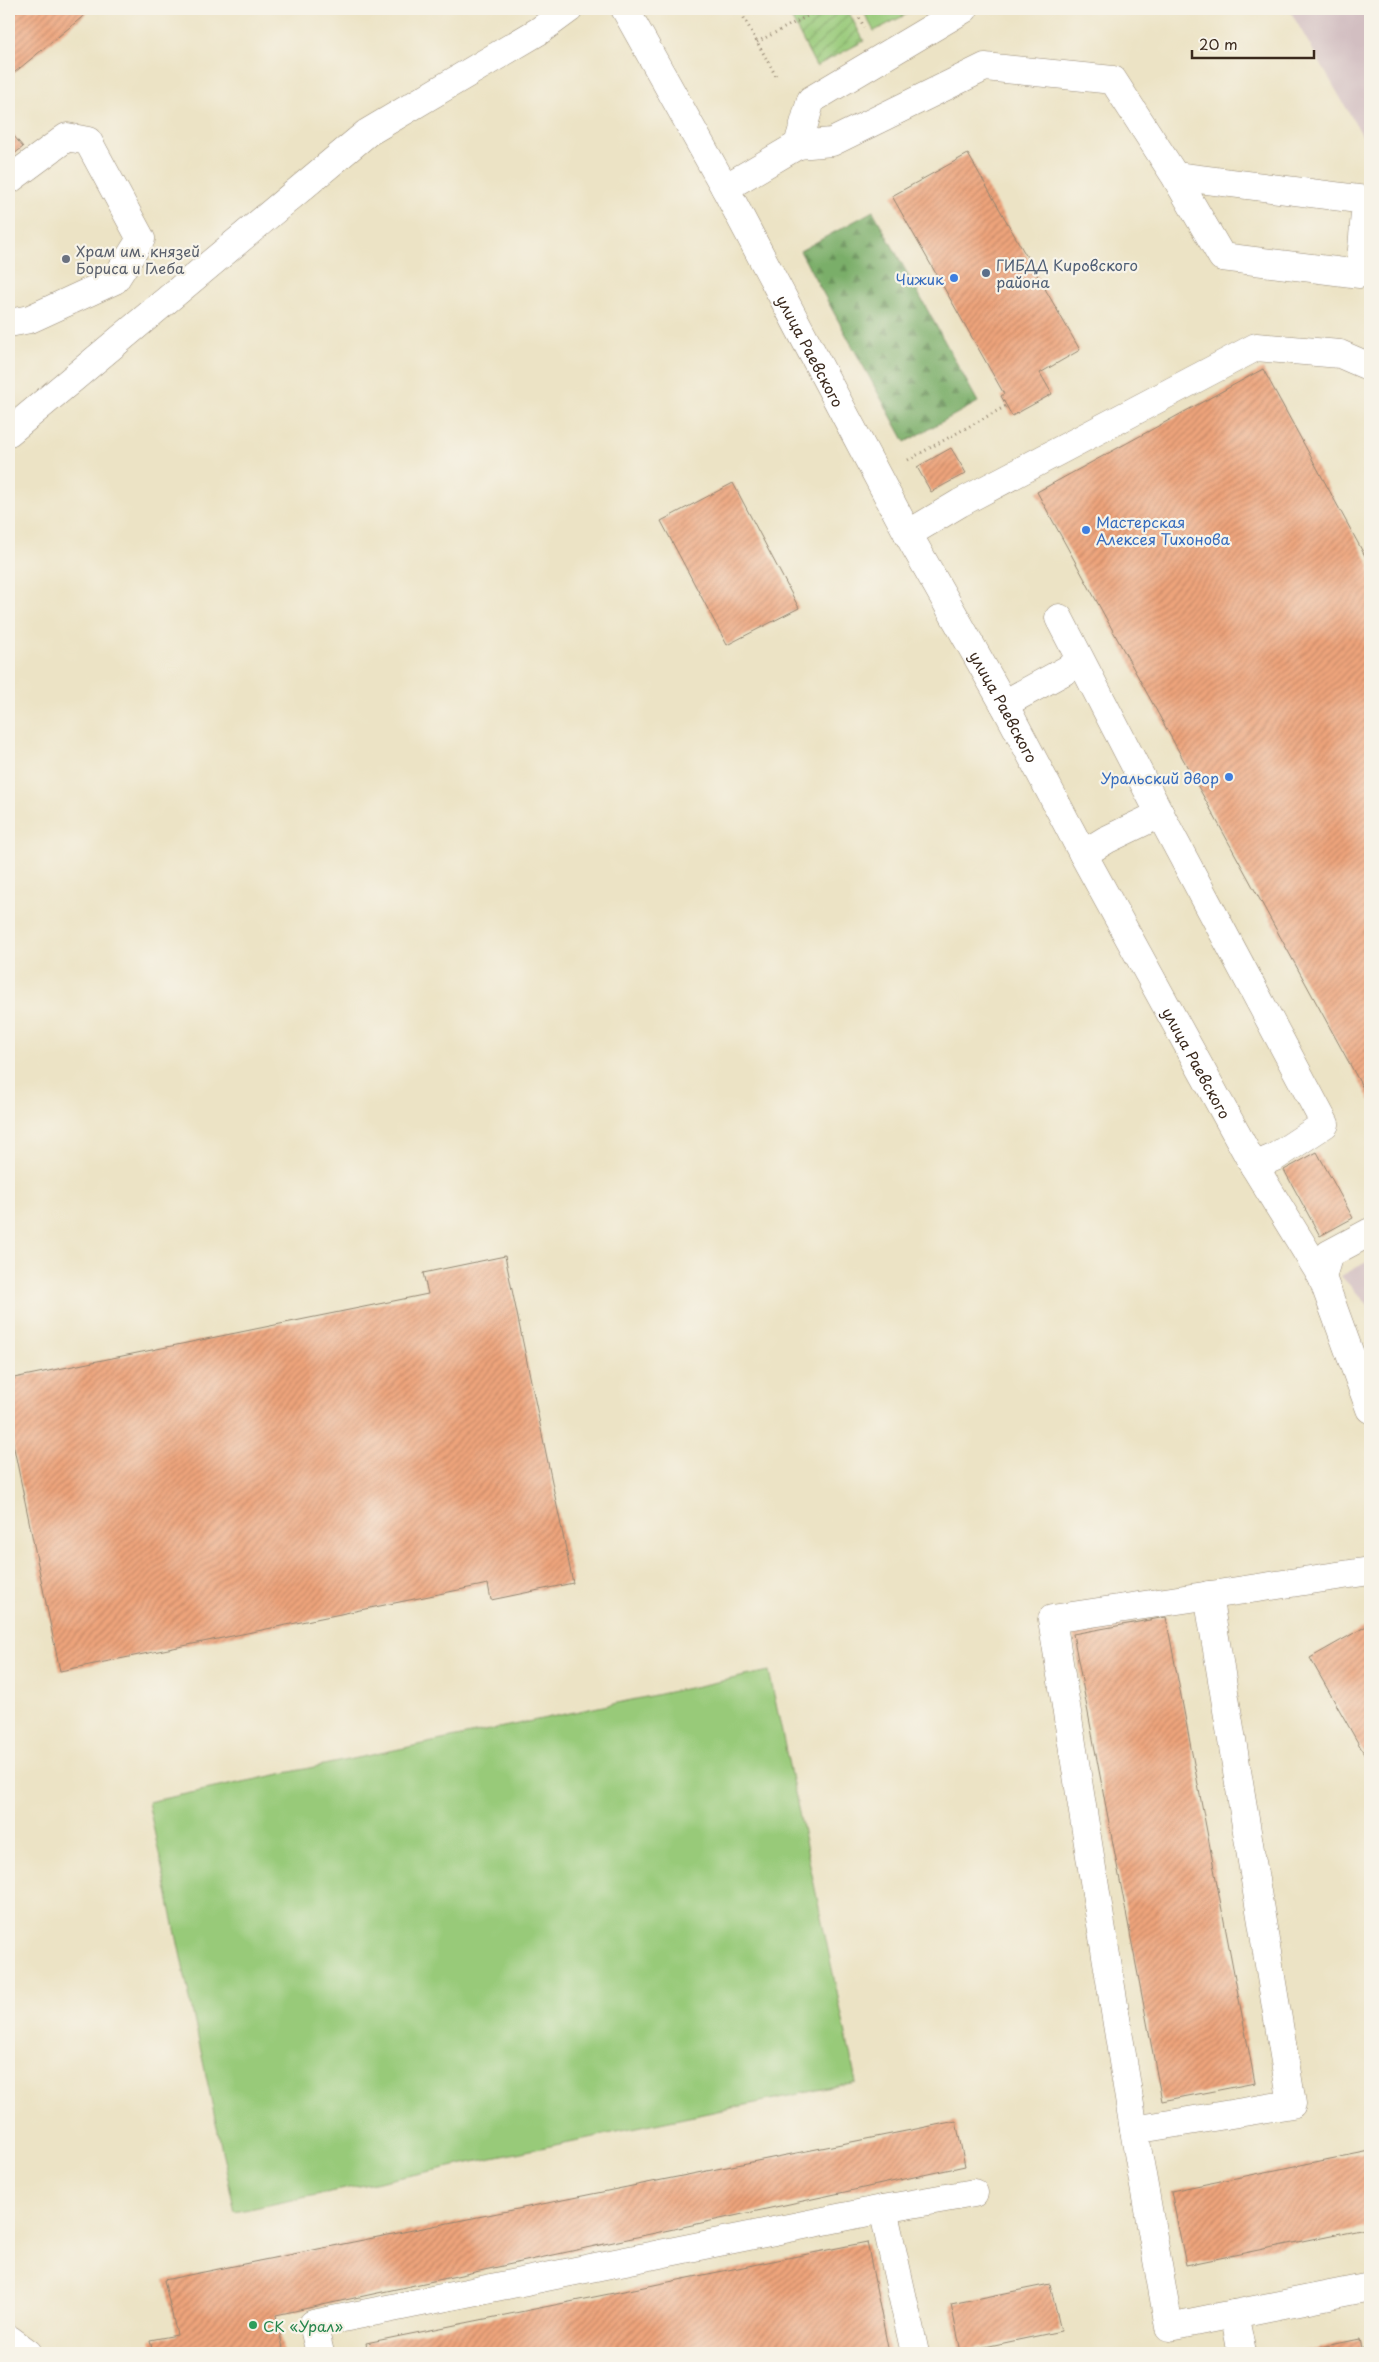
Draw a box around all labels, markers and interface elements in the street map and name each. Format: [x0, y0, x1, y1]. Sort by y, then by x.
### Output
scale bar [1192, 28, 1314, 60]
text: 20 m [1199, 32, 1238, 55]
place label: Храм им. князей Бориса и Глеба [76, 239, 200, 279]
marker: Храм им. князей Бориса и Глеба [60, 253, 72, 265]
place label: ГИБДД Кировского района [996, 253, 1138, 293]
place label: Чижик [896, 267, 944, 290]
marker: ГИБДД Кировского района [980, 267, 992, 279]
marker: Чижик [948, 272, 960, 284]
street label: улица Раевского [772, 290, 850, 411]
place label: Мастерская Алексея Тихонова [1096, 510, 1231, 550]
marker: Мастерская Алексея Тихонова [1080, 524, 1092, 536]
street label: улица Раевского [965, 646, 1044, 766]
place label: Уральский двор [1101, 766, 1219, 789]
marker: Уральский двор [1223, 771, 1235, 783]
street label: улица Раевского [1157, 1003, 1237, 1123]
place label: СК «Урал» [263, 2314, 343, 2337]
marker: СК «Урал» [247, 2319, 259, 2331]

